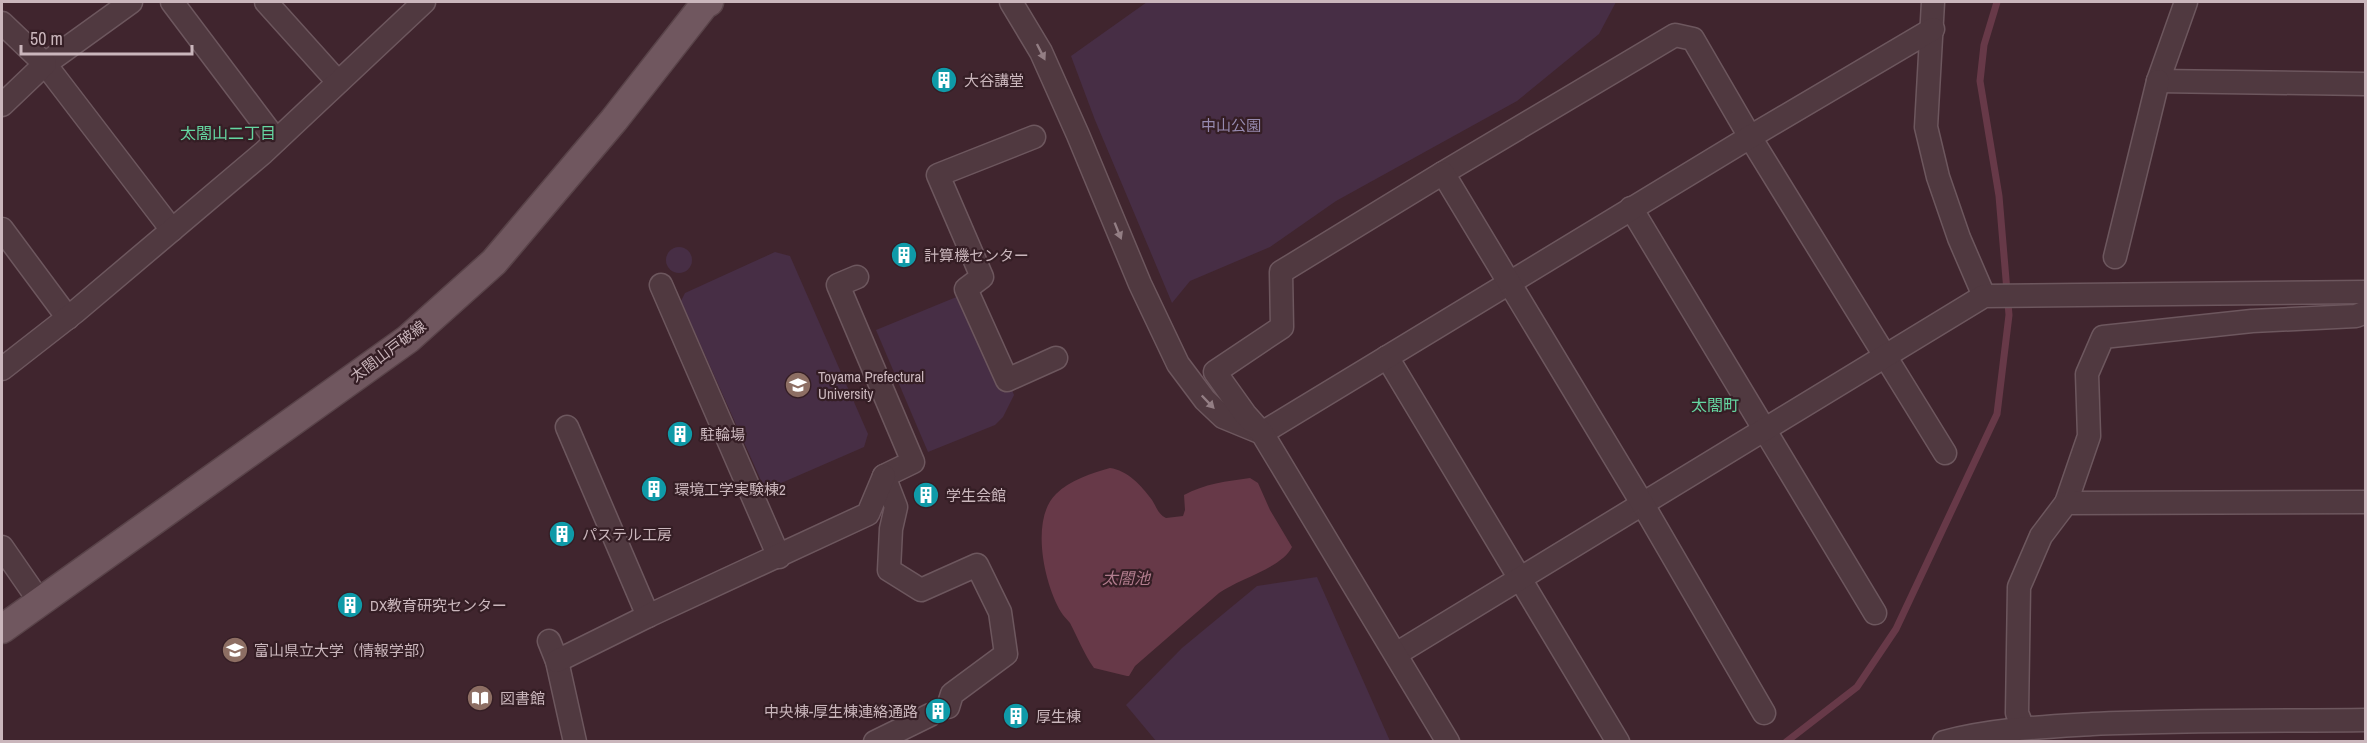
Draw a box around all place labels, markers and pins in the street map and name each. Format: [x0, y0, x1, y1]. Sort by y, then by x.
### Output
building icon: 大谷講堂 [929, 65, 959, 95]
place label: 大谷講堂 [964, 70, 1024, 91]
building icon: 計算機センター [889, 240, 919, 270]
place label: 計算機センター [924, 245, 1029, 266]
place label: Toyama Prefectural University [818, 366, 924, 404]
school or university icon: Toyama Prefectural University [783, 370, 813, 400]
building icon: 駐輪場 [665, 419, 695, 449]
place label: 駐輪場 [700, 424, 745, 445]
building icon: 環境工学実験棟2 [639, 474, 669, 504]
place label: 環境工学実験棟2 [674, 479, 786, 500]
building icon: 学生会館 [911, 480, 941, 510]
place label: 学生会館 [946, 485, 1006, 506]
building icon: パステル工房 [547, 519, 577, 549]
place label: パステル工房 [582, 524, 672, 545]
building icon: DX教育研究センター [335, 590, 365, 620]
place label: DX教育研究センター [370, 595, 507, 616]
school or university icon: 富山県立大学（情報学部） [220, 635, 250, 665]
place label: 富山県立大学（情報学部） [254, 640, 434, 661]
library icon: 図書館 [465, 683, 495, 713]
place label: 図書館 [500, 688, 545, 709]
building icon: 中央棟-厚生棟連絡通路 [923, 696, 953, 726]
place label: 中央棟-厚生棟連絡通路 [764, 701, 918, 722]
building icon: 厚生棟 [1001, 701, 1031, 731]
place label: 厚生棟 [1036, 706, 1081, 727]

